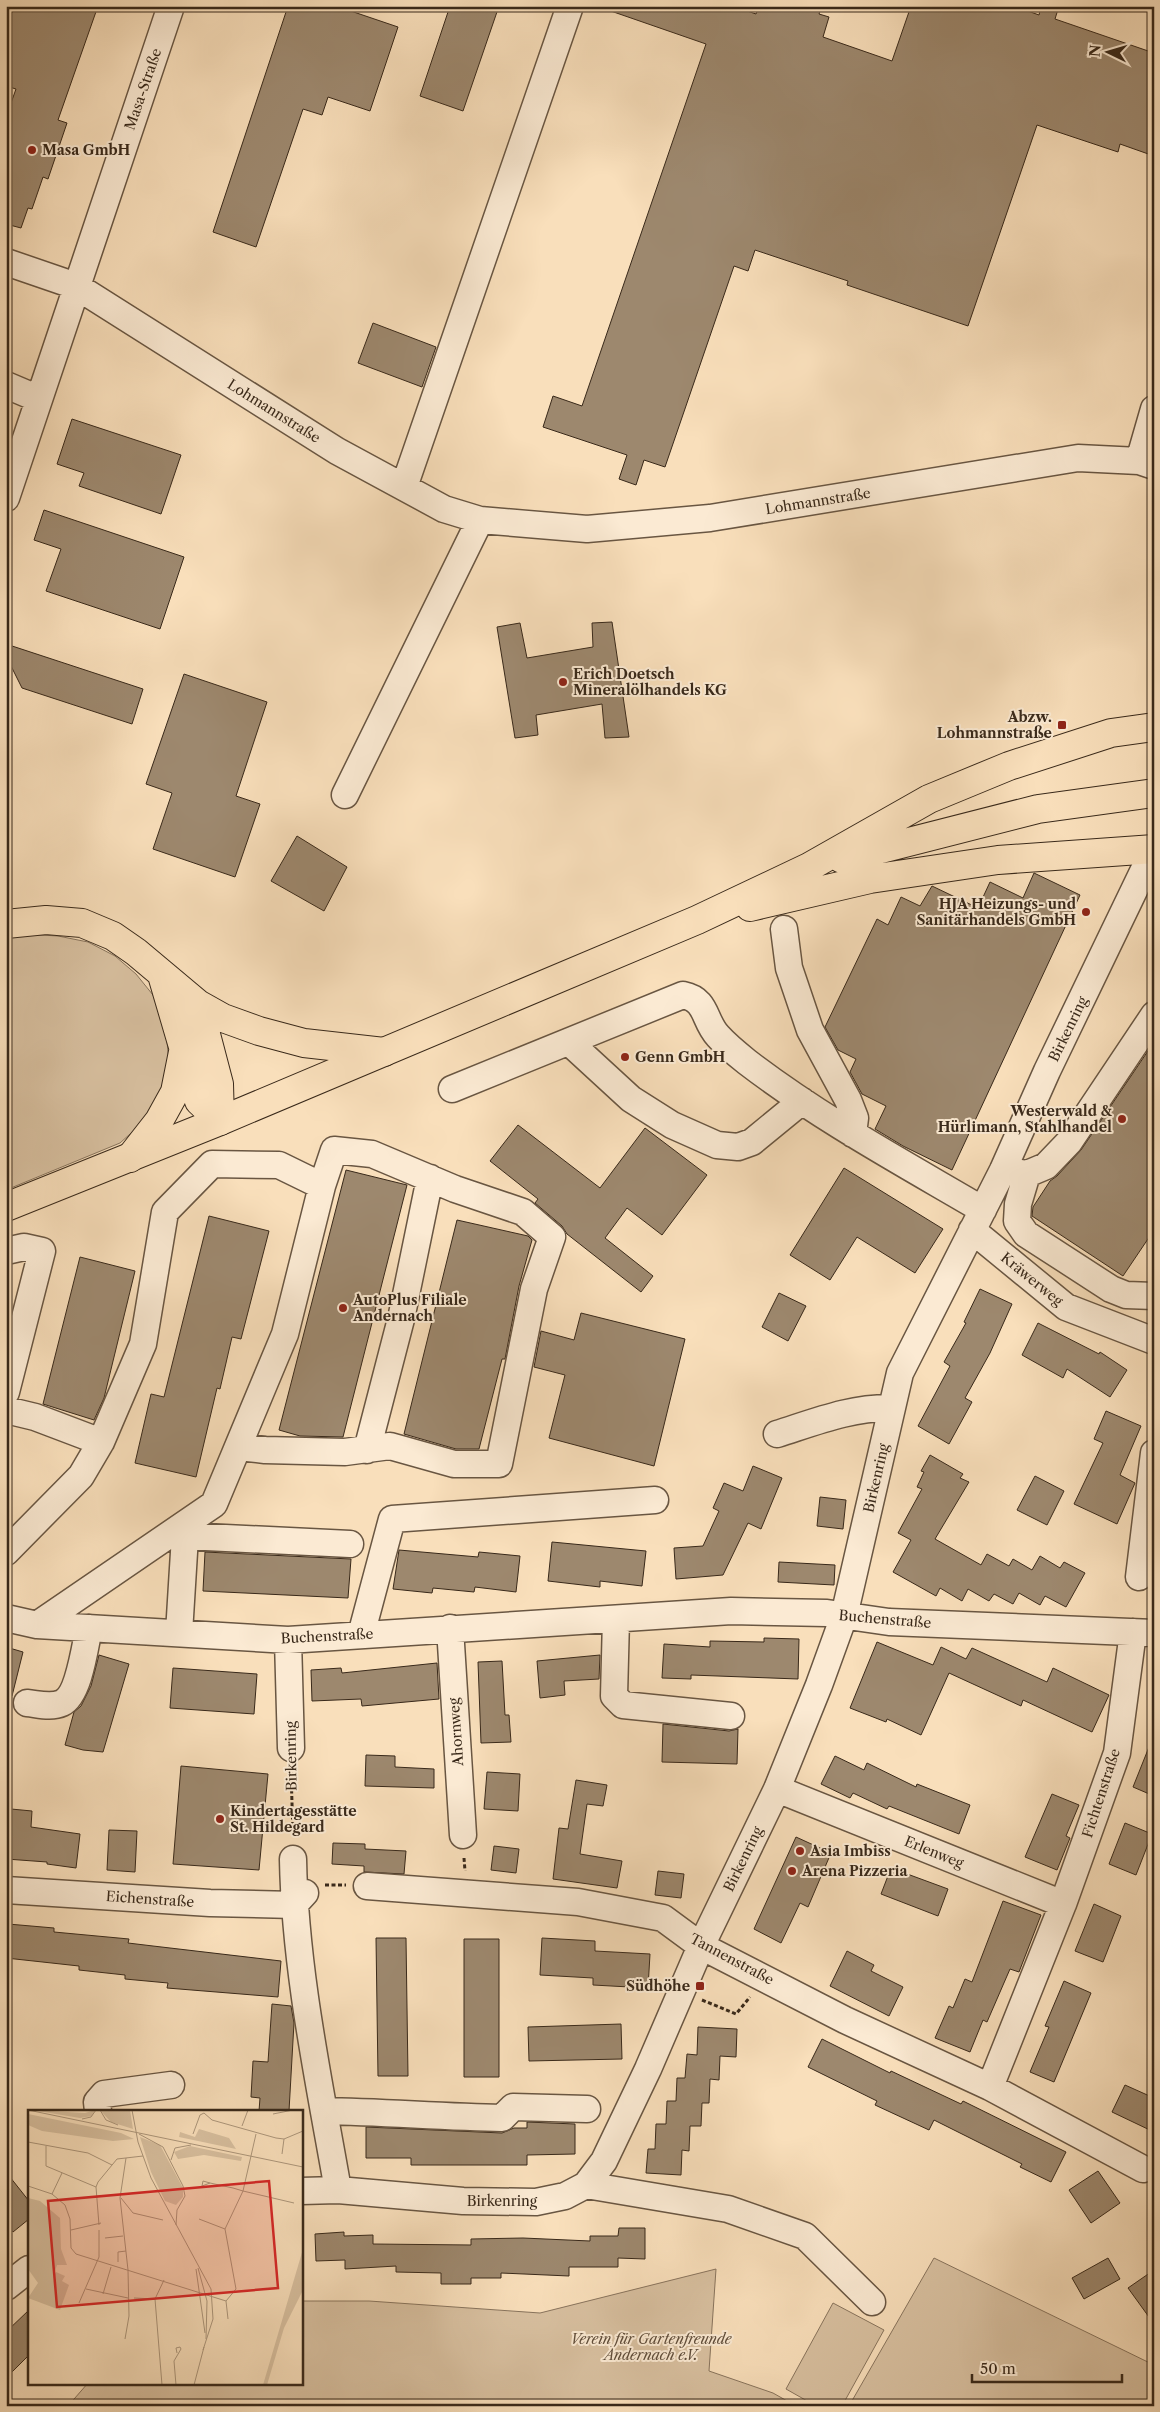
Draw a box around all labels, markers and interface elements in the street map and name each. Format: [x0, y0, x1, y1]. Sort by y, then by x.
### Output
north arrow [1082, 28, 1132, 78]
text: N [1086, 44, 1105, 58]
street label: Masa-Straße [121, 46, 165, 132]
place label: Masa GmbH [42, 141, 130, 159]
marker: Masa GmbH [26, 144, 38, 156]
street label: Lohmannstraße [224, 375, 324, 447]
street label: Lohmannstraße [764, 484, 872, 518]
place label: Erich Doetsch Mineralölhandels KG [573, 665, 727, 699]
marker: Erich Doetsch Mineralölhandels KG [557, 676, 569, 688]
place label: Abzw. Lohmannstraße [937, 708, 1052, 742]
marker: Abzw. Lohmannstraße [1056, 719, 1068, 731]
place label: HJA Heizungs- und Sanitärhandels GmbH [916, 895, 1077, 929]
marker: HJA Heizungs- und Sanitärhandels GmbH [1080, 906, 1092, 918]
street label: Birkenring [1044, 993, 1092, 1065]
place label: Genn GmbH [635, 1048, 726, 1066]
marker: Genn GmbH [619, 1051, 631, 1063]
place label: Westerwald & Hürlimann, Stahlhandel [938, 1102, 1113, 1136]
marker: Westerwald & Hürlimann, Stahlhandel [1116, 1113, 1128, 1125]
street label: Kräwerweg [997, 1248, 1067, 1310]
place label: AutoPlus Filiale Andernach [352, 1291, 467, 1325]
marker: AutoPlus Filiale Andernach [337, 1302, 349, 1314]
street label: Birkenring [859, 1441, 893, 1514]
street label: Buchenstraße [838, 1606, 932, 1632]
street label: Buchenstraße [280, 1625, 374, 1647]
street label: Ahornweg [445, 1697, 467, 1768]
street label: Birkenring [281, 1720, 301, 1791]
street label: Fichtenstraße [1078, 1746, 1124, 1840]
place label: Kindertagesstätte St. Hildegard [230, 1802, 357, 1836]
marker: Kindertagesstätte St. Hildegard [214, 1813, 226, 1825]
street label: Birkenring [719, 1823, 767, 1895]
street label: Erlenweg [902, 1832, 967, 1872]
place label: Asia Imbiss [809, 1842, 891, 1860]
marker: Asia Imbiss [794, 1845, 806, 1857]
place label: Arena Pizzeria [801, 1862, 909, 1880]
marker: Arena Pizzeria [786, 1865, 798, 1877]
street label: Eichenstraße [105, 1887, 195, 1911]
street label: Tannenstraße [687, 1929, 777, 1989]
place label: Südhöhe [626, 1977, 690, 1995]
marker: Südhöhe [694, 1980, 706, 1992]
inset map [28, 2110, 302, 2384]
street label: Birkenring [467, 2192, 538, 2210]
park label: Verein für Gartenfreunde Andernach e.V. [570, 2330, 733, 2364]
scale bar [972, 2352, 1122, 2384]
text: 50 m [980, 2359, 1016, 2378]

